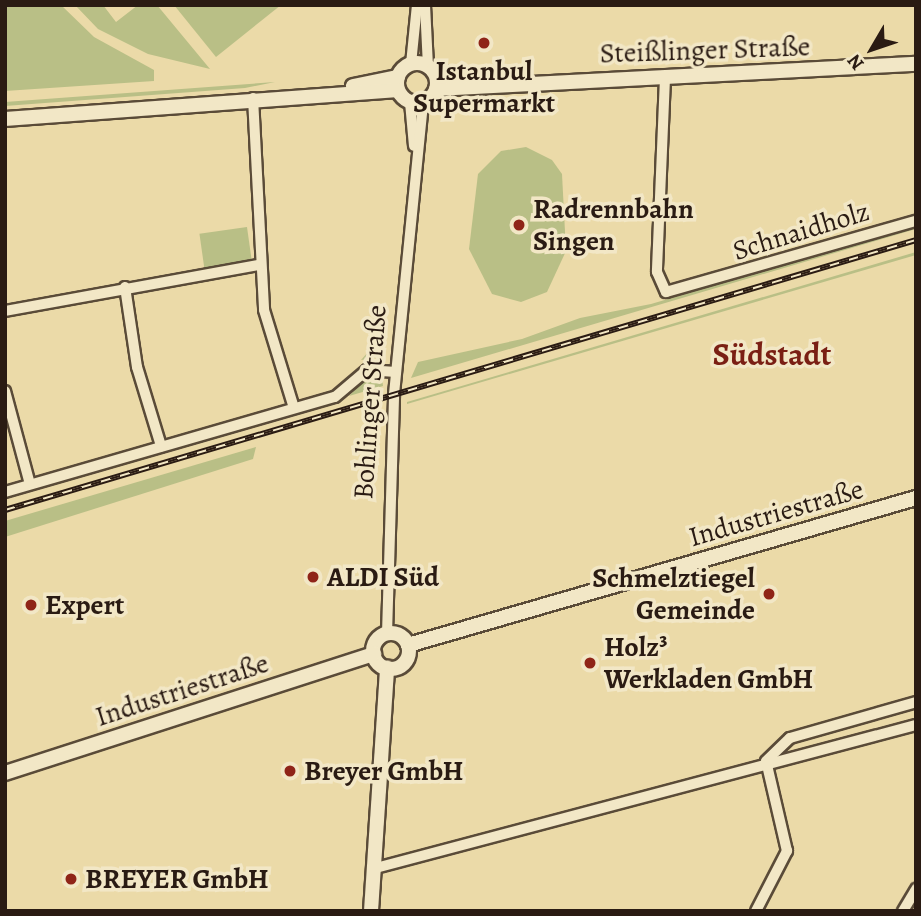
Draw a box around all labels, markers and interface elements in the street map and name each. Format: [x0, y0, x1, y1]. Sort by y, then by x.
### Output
north arrow [837, 14, 907, 84]
street label: Steißlinger Straße [599, 30, 811, 70]
marker: Istanbul Supermarkt [476, 35, 492, 51]
text: N [841, 49, 870, 76]
place label: Istanbul Supermarkt [413, 54, 555, 120]
place label: Radrennbahn Singen [533, 192, 694, 258]
street label: Schnaidholz [729, 194, 873, 268]
marker: Radrennbahn Singen [511, 217, 527, 233]
street label: Bohlinger Straße [346, 304, 394, 500]
district label: Südstadt [713, 335, 831, 373]
street label: Industriestraße [685, 472, 867, 554]
place label: ALDI Süd [327, 560, 439, 594]
place label: Schmelztiegel Gemeinde [592, 561, 755, 627]
marker: ALDI Süd [305, 569, 321, 585]
marker: Schmelztiegel Gemeinde [761, 586, 777, 602]
place label: Expert [45, 588, 124, 622]
marker: Expert [23, 597, 39, 613]
place label: Holz³ Werkladen GmbH [604, 630, 813, 696]
street label: Industriestraße [91, 646, 273, 734]
marker: Holz³ Werkladen GmbH [582, 655, 598, 671]
place label: Breyer GmbH [304, 754, 463, 788]
marker: Breyer GmbH [282, 763, 298, 779]
place label: BREYER GmbH [85, 862, 269, 896]
marker: BREYER GmbH [63, 871, 79, 887]

